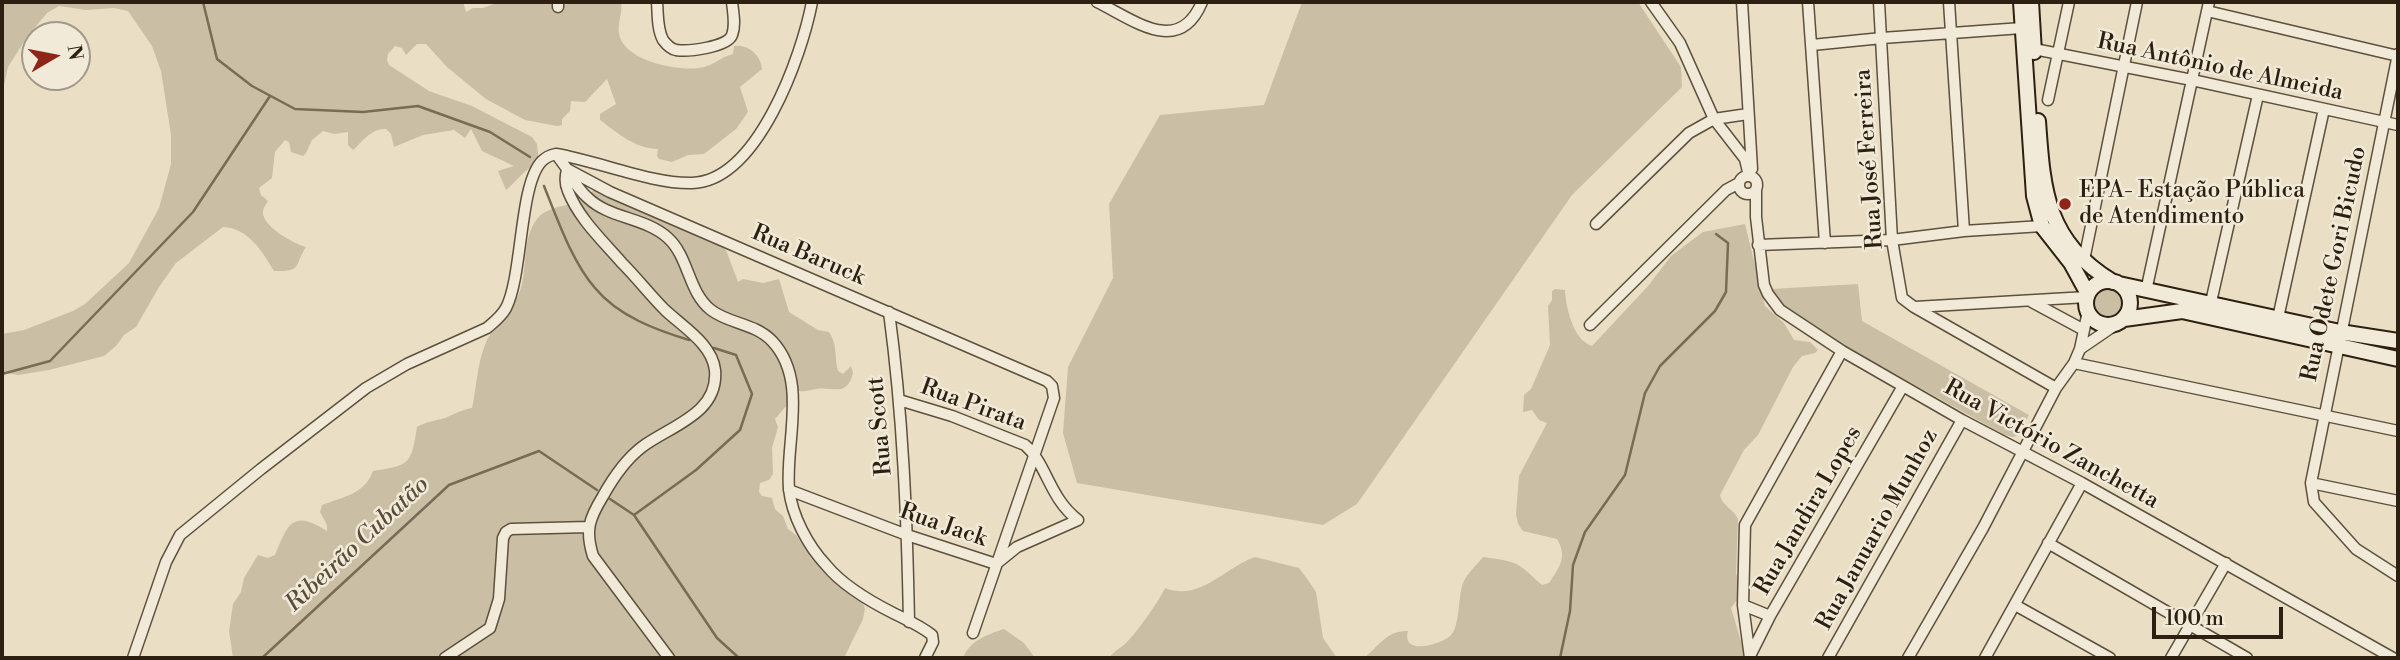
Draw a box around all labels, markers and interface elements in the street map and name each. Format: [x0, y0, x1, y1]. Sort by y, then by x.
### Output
north arrow [21, 21, 91, 91]
street label: Rua Antônio de Almeida [2095, 28, 2345, 108]
text: N [62, 43, 88, 62]
street label: Rua José Ferreira [1850, 68, 1890, 250]
street label: Rua Odete Gori Bicudo [2297, 144, 2373, 384]
place label: EPA- Estação Pública de Atendimento [2079, 177, 2305, 231]
marker: EPA- Estação Pública de Atendimento [2057, 196, 2073, 212]
street label: Rua Baruck [747, 220, 869, 292]
street label: Rua Pirata [916, 374, 1030, 438]
street label: Rua Victório Zanchetta [1939, 374, 2163, 516]
street label: Rua Scott [863, 375, 899, 477]
street label: Rua Jandira Lopes [1749, 422, 1869, 600]
street label: Rua Januario Munhoz [1811, 425, 1945, 635]
water label: Ribeirão Cubatão [280, 471, 436, 619]
street label: Rua Jack [896, 498, 990, 554]
scale bar [2155, 594, 2286, 638]
text: 100 m [2165, 606, 2224, 632]

